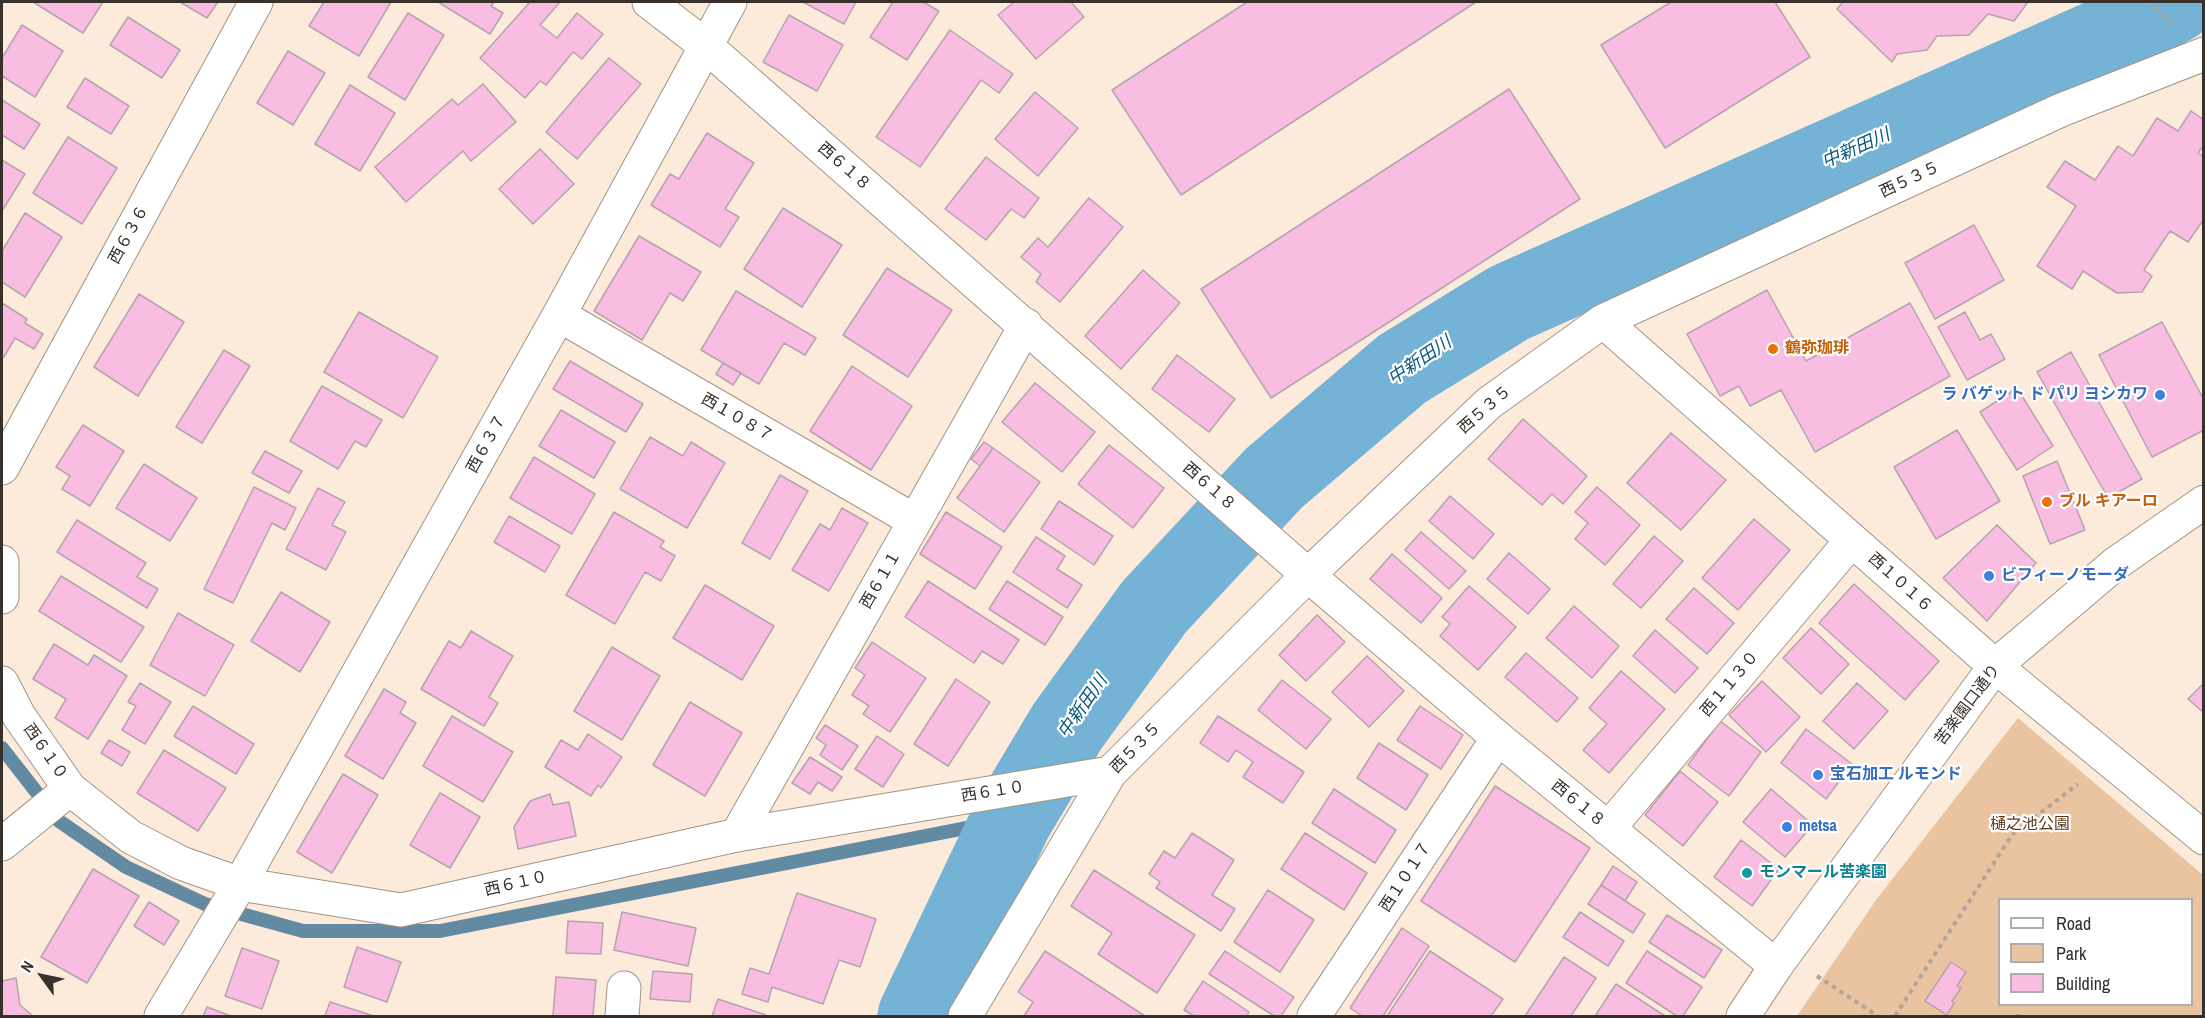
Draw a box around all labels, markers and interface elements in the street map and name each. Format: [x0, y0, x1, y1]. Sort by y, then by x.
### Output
water label: 中新田川 [1819, 124, 1893, 174]
street label: 西６１８ [814, 139, 874, 195]
street label: 西５３５ [1877, 158, 1943, 202]
street label: 西６３６ [105, 202, 153, 268]
water label: 中新田川 [1384, 332, 1456, 390]
place label: 鶴弥珈琲 [1785, 339, 1849, 359]
marker: 鶴弥珈琲 [1766, 342, 1780, 356]
street label: 西５３５ [1455, 382, 1515, 438]
place label: ラ バゲット ド パリ ヨシカワ [1941, 385, 2148, 405]
marker: ラ バゲット ド パリ ヨシカワ [2153, 388, 2167, 402]
street label: 西１０８７ [698, 390, 776, 446]
street label: 西６３７ [463, 411, 511, 477]
street label: 西６１８ [1179, 459, 1239, 515]
place label: ブル キアーロ [2059, 492, 2158, 512]
marker: ブル キアーロ [2040, 495, 2054, 509]
street label: 西６１１ [857, 547, 905, 613]
street label: 西１０１６ [1864, 549, 1936, 617]
place label: ビフィーノモーダ [2001, 566, 2129, 586]
marker: ビフィーノモーダ [1982, 569, 1996, 583]
street label: 西１１３０ [1697, 647, 1763, 721]
street label: 苦楽園口通り [1931, 661, 2005, 749]
water label: 中新田川 [1054, 671, 1112, 743]
street label: 西５３５ [1107, 718, 1165, 778]
street label: 西６１０ [19, 720, 71, 784]
place label: 宝石加工 ルモンド [1830, 765, 1962, 785]
marker: 宝石加工 ルモンド [1811, 768, 1825, 782]
street label: 西６１８ [1547, 776, 1609, 832]
street label: 西６１０ [960, 778, 1026, 806]
park label: 樋之池公園 [1990, 815, 2070, 835]
place label: metsa [1799, 817, 1837, 837]
marker: metsa [1780, 820, 1794, 834]
street label: 西１０１７ [1376, 838, 1436, 916]
place label: モンマール苦楽園 [1759, 863, 1887, 883]
marker: モンマール苦楽園 [1740, 866, 1754, 880]
street label: 西６１０ [483, 867, 549, 901]
legend [1998, 898, 2193, 1006]
text: Road [2056, 911, 2091, 936]
text: Park [2056, 941, 2086, 966]
north arrow [12, 946, 72, 1006]
text: N [15, 956, 39, 976]
text: Building [2056, 971, 2110, 996]

